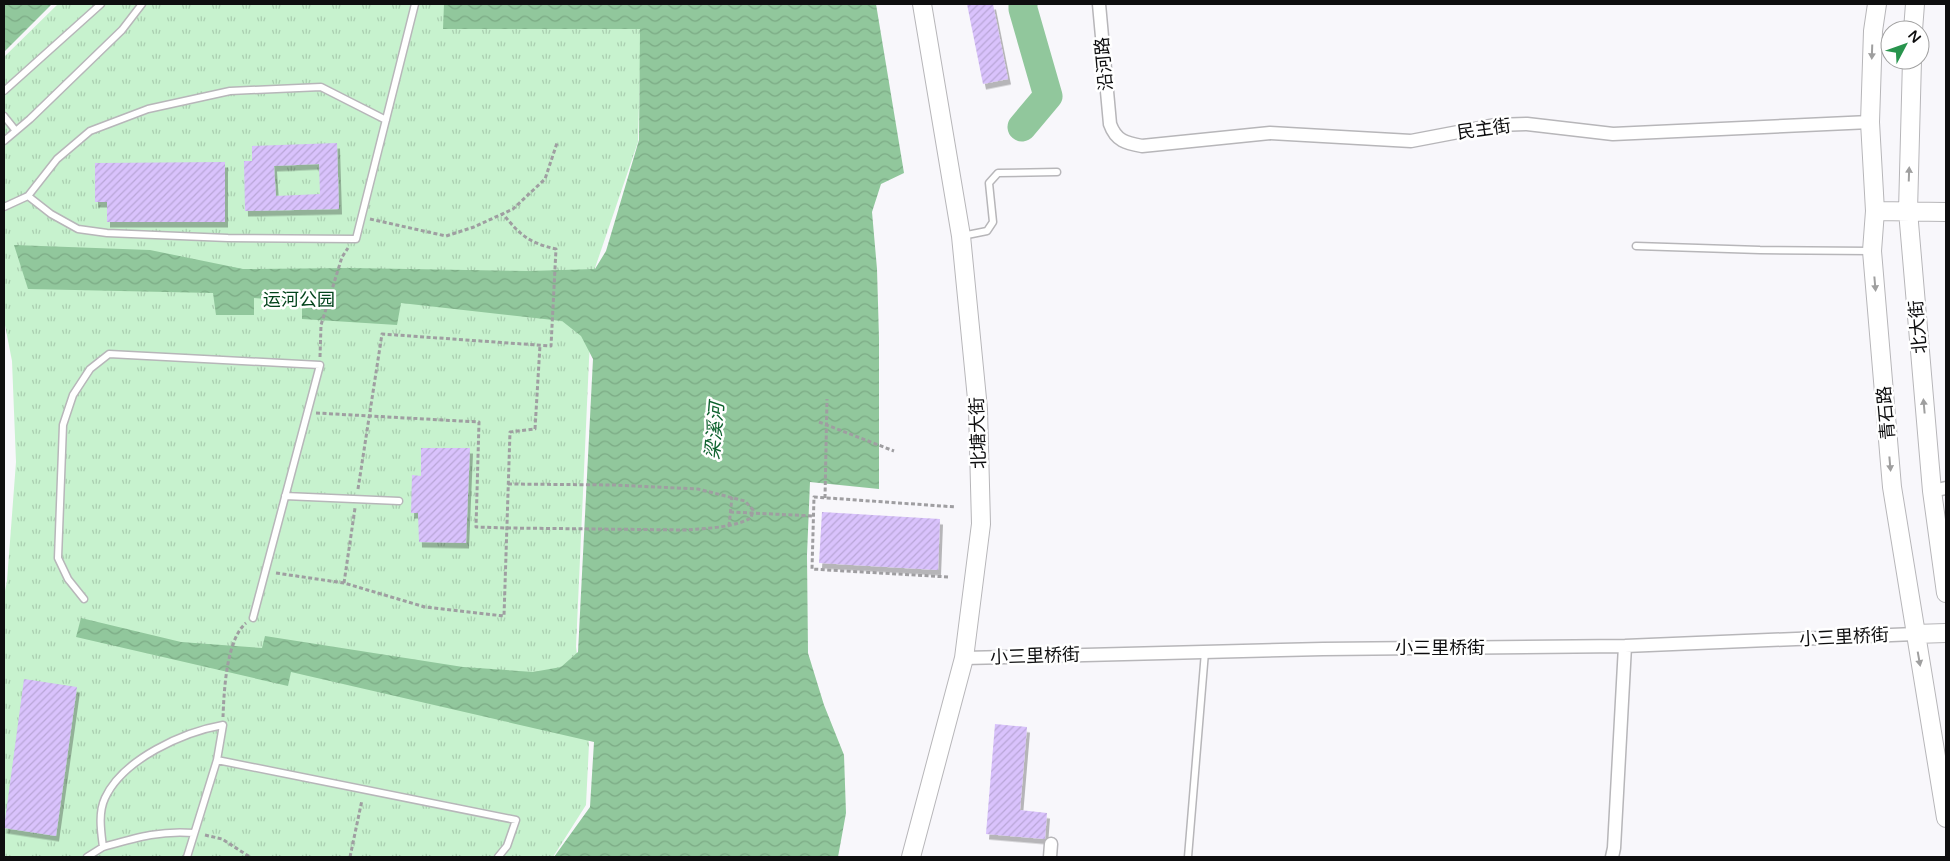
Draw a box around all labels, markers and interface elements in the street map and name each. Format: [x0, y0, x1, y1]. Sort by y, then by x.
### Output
north arrow [1880, 20, 1930, 70]
text: N [1904, 27, 1925, 47]
street label: 沿河路 [1091, 36, 1117, 92]
one-way arrow [1868, 44, 1876, 60]
street label: 民主街 [1456, 114, 1512, 144]
one-way arrow [1905, 166, 1913, 182]
one-way arrow [1871, 277, 1879, 293]
park label: 运河公园 [263, 289, 335, 311]
street label: 北大街 [1905, 299, 1931, 355]
street label: 青石路 [1873, 385, 1899, 441]
street label: 北塘大街 [966, 397, 990, 469]
one-way arrow [1920, 397, 1928, 413]
water label: 梁溪河 [702, 398, 729, 460]
one-way arrow [1886, 456, 1894, 472]
street label: 小三里桥街 [1798, 624, 1890, 650]
street label: 小三里桥街 [1395, 637, 1485, 659]
street label: 小三里桥街 [990, 643, 1080, 669]
one-way arrow [1916, 651, 1924, 667]

